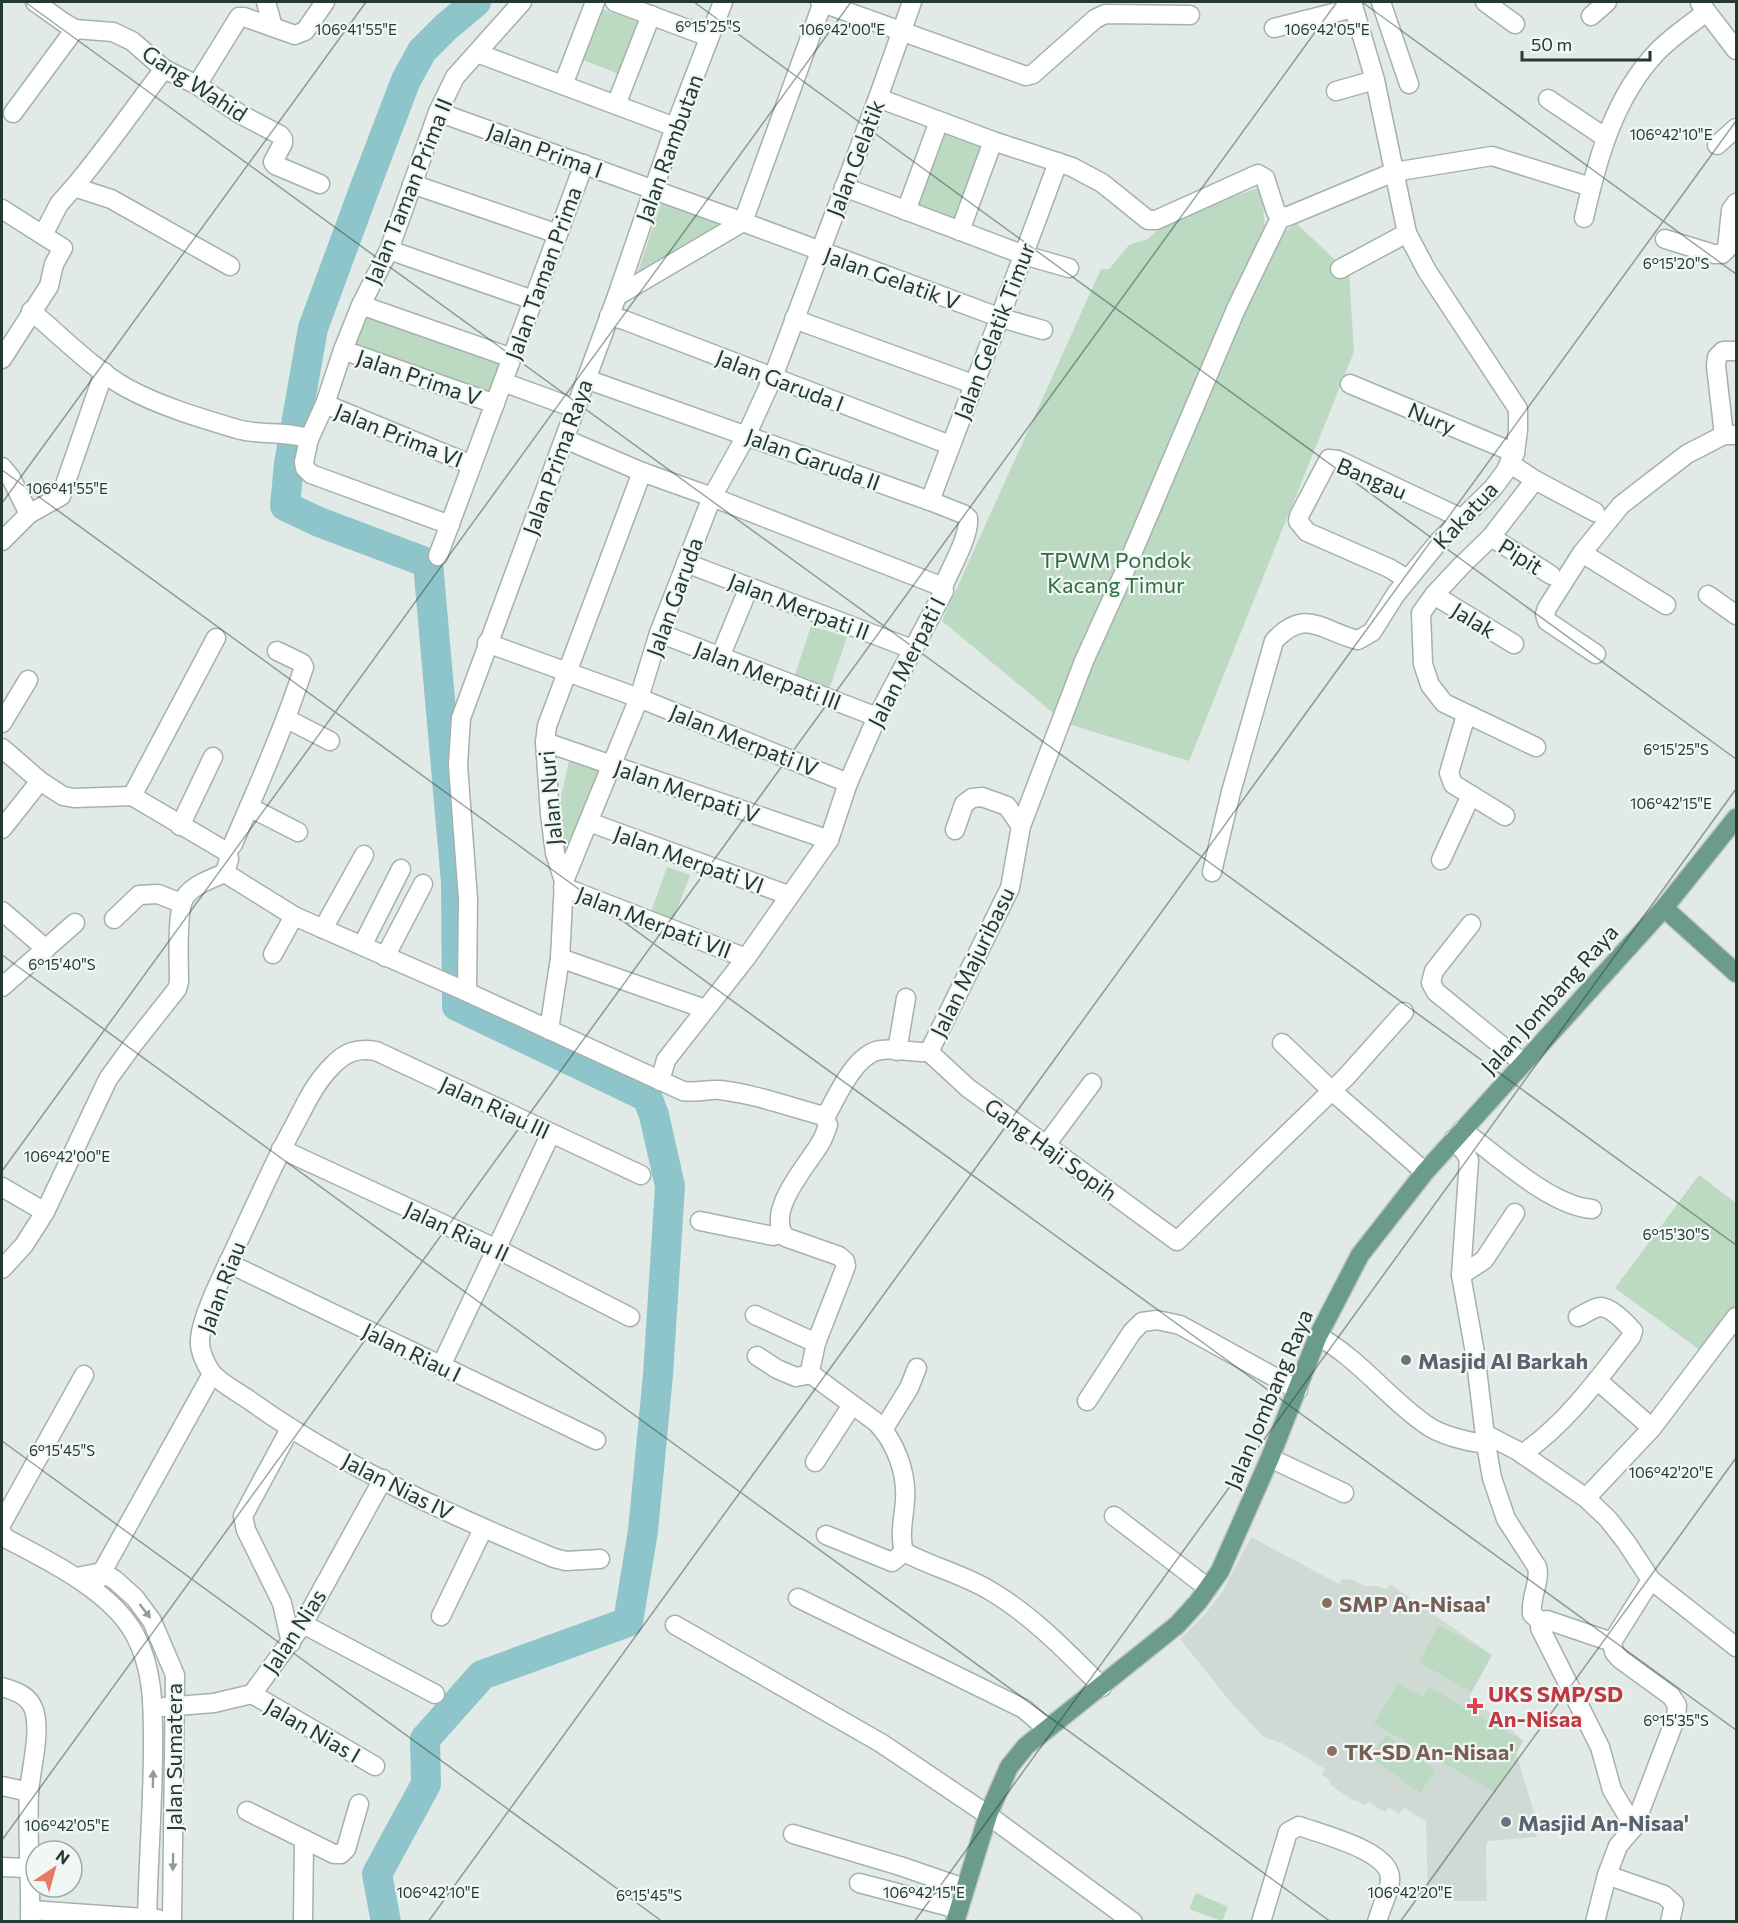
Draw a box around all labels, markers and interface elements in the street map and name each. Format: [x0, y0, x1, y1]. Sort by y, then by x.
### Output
text: 6°15'25"S [675, 17, 741, 35]
text: 106°41'55"E [315, 20, 397, 38]
text: 106°42'00"E [799, 20, 885, 38]
text: 106°42'05"E [1284, 20, 1370, 38]
scale bar [1522, 24, 1650, 62]
text: 50 m [1531, 33, 1572, 55]
street label: Gang Wahid [137, 39, 253, 127]
street label: Jalan Rambutan [630, 70, 708, 226]
street label: Jalan Taman Prima II [358, 94, 458, 288]
street label: Jalan Gelatik [820, 96, 890, 220]
street label: Jalan Prima I [483, 117, 607, 183]
text: 106°42'10"E [1629, 125, 1713, 143]
street label: Jalan Taman Prima [499, 183, 587, 363]
street label: Jalan Gelatik Timur [948, 238, 1040, 423]
street label: Jalan Gelatik V [820, 241, 964, 315]
text: 6°15'20"S [1643, 254, 1710, 272]
street label: Jalan Prima V [353, 343, 485, 411]
street label: Jalan Garuda I [712, 343, 848, 417]
street label: Jalan Prima Raya [516, 376, 598, 538]
street label: Nury [1404, 396, 1460, 440]
street label: Jalan Prima VI [331, 397, 467, 473]
street label: Jalan Garuda II [742, 422, 884, 496]
street label: Bangau [1333, 451, 1411, 505]
street label: Kakatua [1427, 476, 1503, 554]
text: 106°41'55"E [26, 479, 108, 497]
street label: Pipit [1494, 532, 1548, 580]
street label: Jalan Garuda [640, 534, 708, 660]
park label: TPWM Pondok Kacang Timur [1040, 546, 1192, 598]
street label: Jalan Merpati II [725, 567, 873, 645]
street label: Jalan Merpati I [862, 592, 950, 732]
street label: Jalak [1447, 596, 1501, 644]
street label: Jalan Merpati III [691, 635, 845, 715]
street label: Jalan Merpati IV [666, 698, 822, 782]
text: 6°15'25"S [1643, 740, 1709, 758]
street label: Jalan Nuri [532, 749, 568, 847]
street label: Jalan Merpati V [611, 754, 763, 828]
text: 106°42'15"E [1630, 794, 1712, 812]
street label: Jalan Merpati VI [610, 819, 768, 899]
street label: Jalan Merpati VII [573, 880, 735, 964]
street label: Jalan Majuribasu [924, 883, 1020, 1041]
street label: Jalan Jombang Raya [1475, 918, 1623, 1080]
text: 6°15'40"S [28, 955, 96, 973]
street label: Jalan Riau III [436, 1070, 554, 1144]
street label: Gang Haji Sopih [979, 1092, 1123, 1206]
text: 106°42'00"E [24, 1147, 110, 1165]
street label: Jalan Riau II [400, 1195, 514, 1267]
text: 6°15'30"S [1643, 1225, 1710, 1243]
street label: Jalan Riau [191, 1237, 251, 1337]
street label: Jalan Jombang Raya [1218, 1305, 1318, 1493]
street label: Jalan Riau I [358, 1317, 466, 1387]
place label: Masjid Al Barkah [1418, 1347, 1588, 1374]
marker: Masjid Al Barkah [1399, 1353, 1413, 1367]
text: 6°15'45"S [29, 1441, 95, 1459]
street label: Jalan Nias IV [338, 1446, 458, 1526]
text: 106°42'20"E [1628, 1463, 1714, 1481]
street label: Jalan Nias [257, 1584, 331, 1678]
place label: SMP An-Nisaa' [1339, 1590, 1491, 1617]
marker: SMP An-Nisaa' [1320, 1596, 1334, 1610]
one-way arrow [138, 1603, 150, 1618]
place label: UKS SMP/SD An-Nisaa [1488, 1680, 1623, 1732]
street label: Jalan Sumatera [160, 1683, 187, 1831]
street label: Jalan Nias I [260, 1692, 366, 1768]
marker: UKS SMP/SD An-Nisaa [1466, 1697, 1484, 1715]
text: 6°15'35"S [1643, 1711, 1709, 1729]
place label: TK-SD An-Nisaa' [1344, 1738, 1514, 1765]
marker: TK-SD An-Nisaa' [1325, 1744, 1339, 1758]
one-way arrow [148, 1770, 158, 1789]
place label: Masjid An-Nisaa' [1518, 1809, 1689, 1836]
marker: Masjid An-Nisaa' [1499, 1815, 1513, 1829]
text: 106°42'05"E [24, 1816, 110, 1834]
north arrow [24, 1839, 84, 1899]
text: N [53, 1845, 74, 1868]
one-way arrow [168, 1852, 178, 1871]
text: 106°42'10"E [396, 1883, 480, 1901]
text: 106°42'15"E [883, 1883, 965, 1901]
text: 106°42'20"E [1367, 1883, 1453, 1901]
text: 6°15'45"S [616, 1886, 682, 1904]

